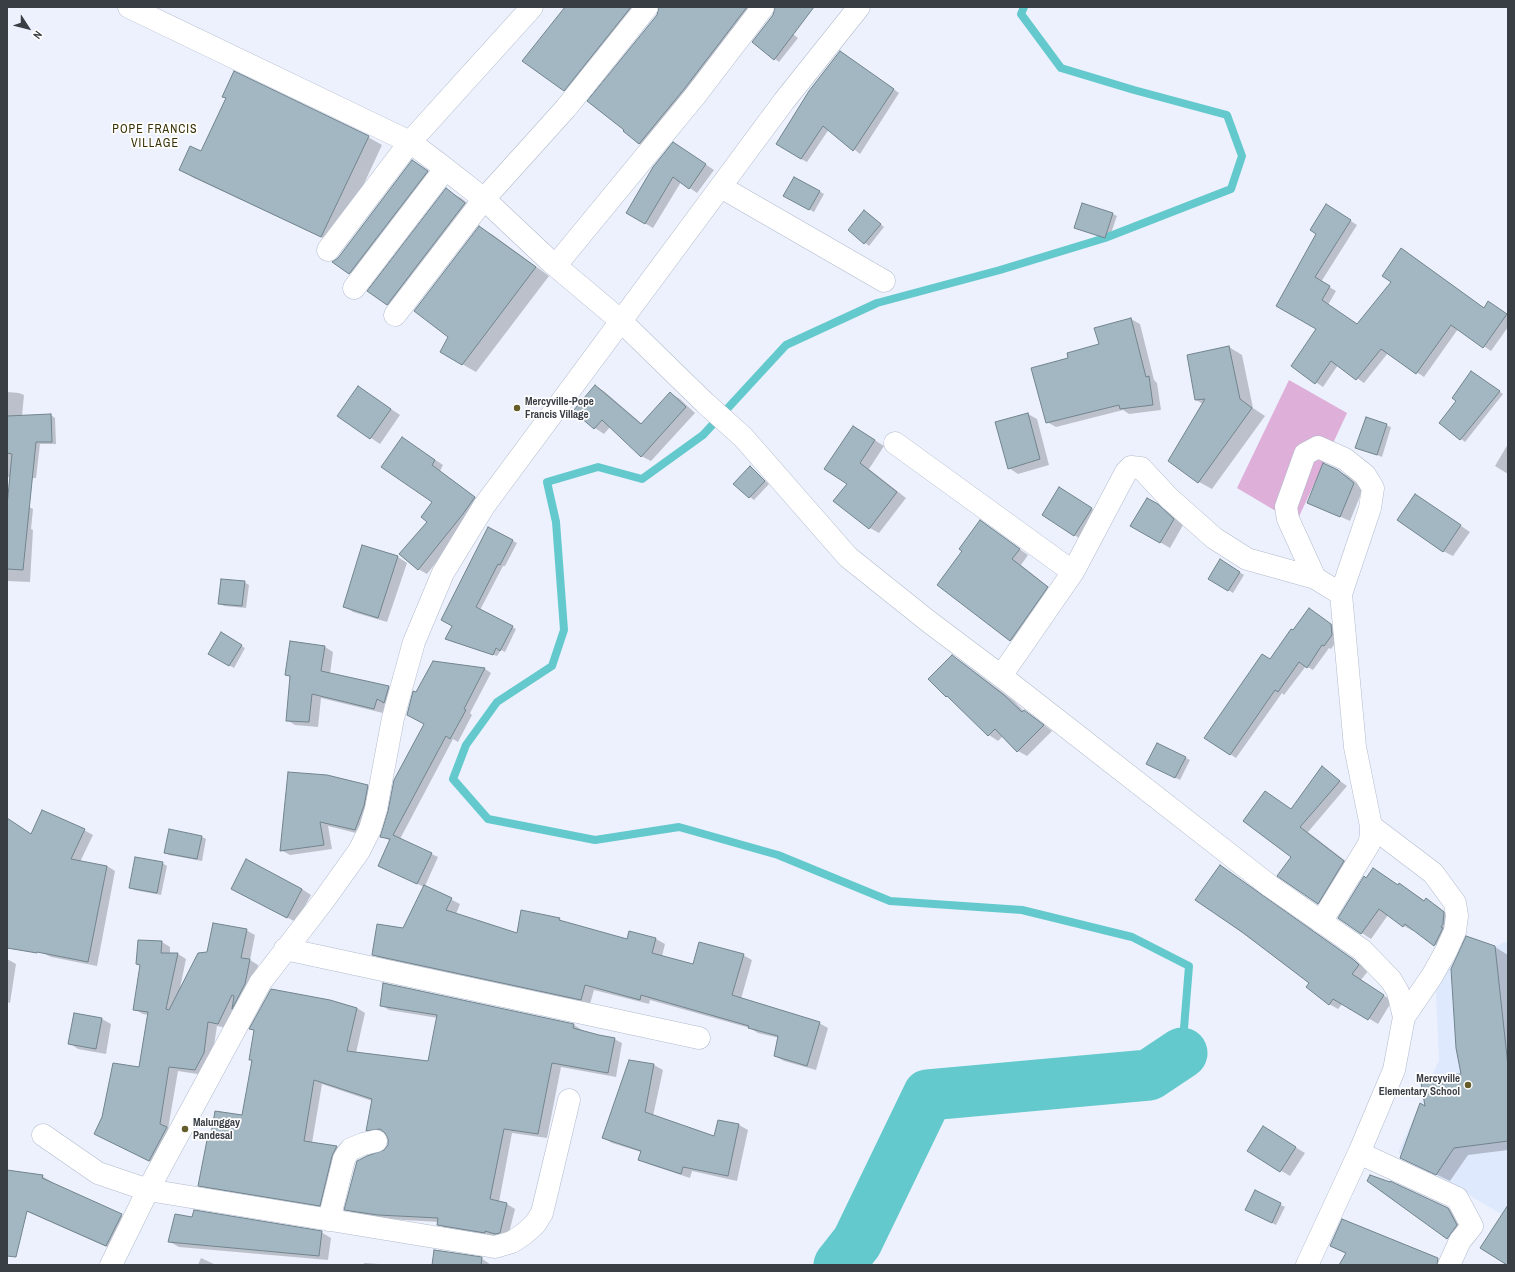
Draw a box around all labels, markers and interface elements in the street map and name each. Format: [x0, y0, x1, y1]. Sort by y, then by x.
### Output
north arrow [8, 8, 48, 48]
text: N [30, 28, 45, 42]
district label: POPE FRANCIS VILLAGE [112, 123, 198, 151]
place label: Mercyville-Pope Francis Village [525, 395, 594, 421]
marker: Mercyville-Pope Francis Village [512, 403, 522, 413]
place label: Mercyville Elementary School [1379, 1072, 1460, 1098]
marker: Mercyville Elementary School [1463, 1080, 1473, 1090]
place label: Malunggay Pandesal [193, 1116, 240, 1142]
marker: Malunggay Pandesal [180, 1124, 190, 1134]

